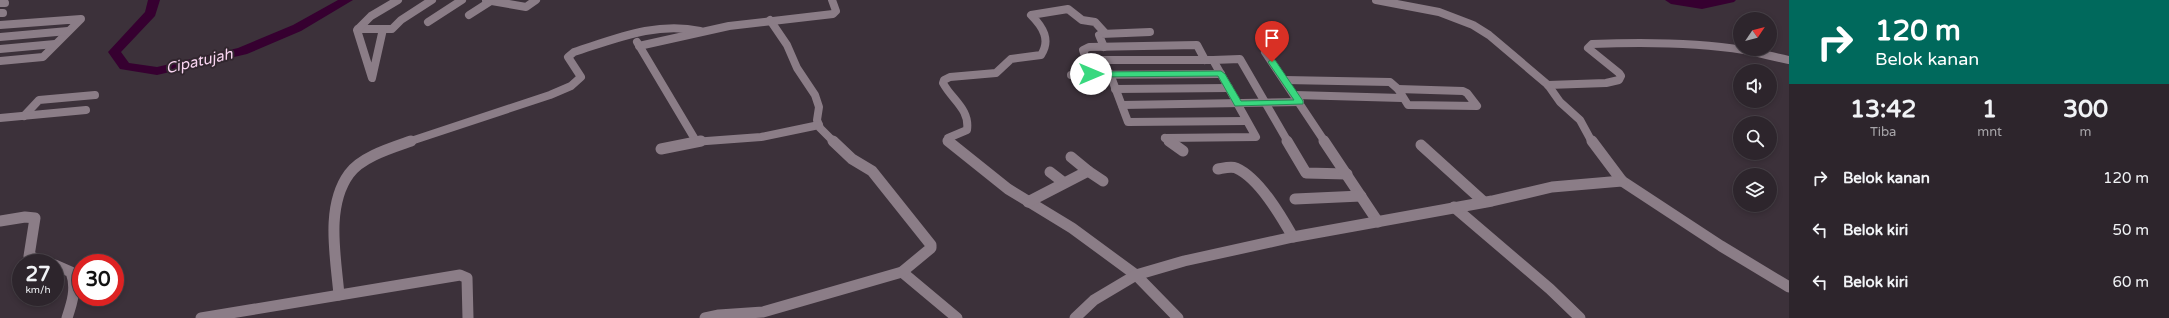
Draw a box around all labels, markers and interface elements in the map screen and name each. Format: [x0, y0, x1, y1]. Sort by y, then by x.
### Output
north arrow [1733, 12, 1777, 56]
map controls [1733, 12, 1777, 212]
text: 120 m [1875, 14, 1961, 48]
icon: right [1809, 16, 1861, 68]
pin [1255, 21, 1289, 62]
icon: arrive [1261, 27, 1283, 49]
water label: Cipatujah [164, 44, 235, 77]
text: Belok kanan [1875, 48, 1979, 70]
position arrow [1070, 53, 1112, 95]
button: sound [1733, 64, 1777, 108]
text: 13:42 [1850, 95, 1916, 124]
text: 1 [1982, 95, 1997, 124]
text: 300 [2063, 95, 2108, 124]
button: search [1733, 116, 1777, 160]
text: Tiba [1870, 124, 1896, 140]
text: mnt [1977, 124, 2002, 140]
text: m [2080, 124, 2091, 140]
icon: right [1809, 167, 1831, 189]
button: layers [1733, 168, 1777, 212]
text: Belok kanan [1843, 169, 1930, 187]
text: 120 m [2103, 169, 2149, 187]
icon: left [1809, 219, 1831, 241]
text: Belok kiri [1843, 221, 1908, 239]
text: 50 m [2112, 221, 2149, 239]
speed limit sign: 30 [72, 254, 124, 306]
text: 27 [25, 263, 51, 287]
icon: left [1809, 271, 1831, 293]
text: Belok kiri [1843, 273, 1908, 291]
text: 60 m [2112, 273, 2149, 291]
text: km/h [25, 284, 51, 296]

